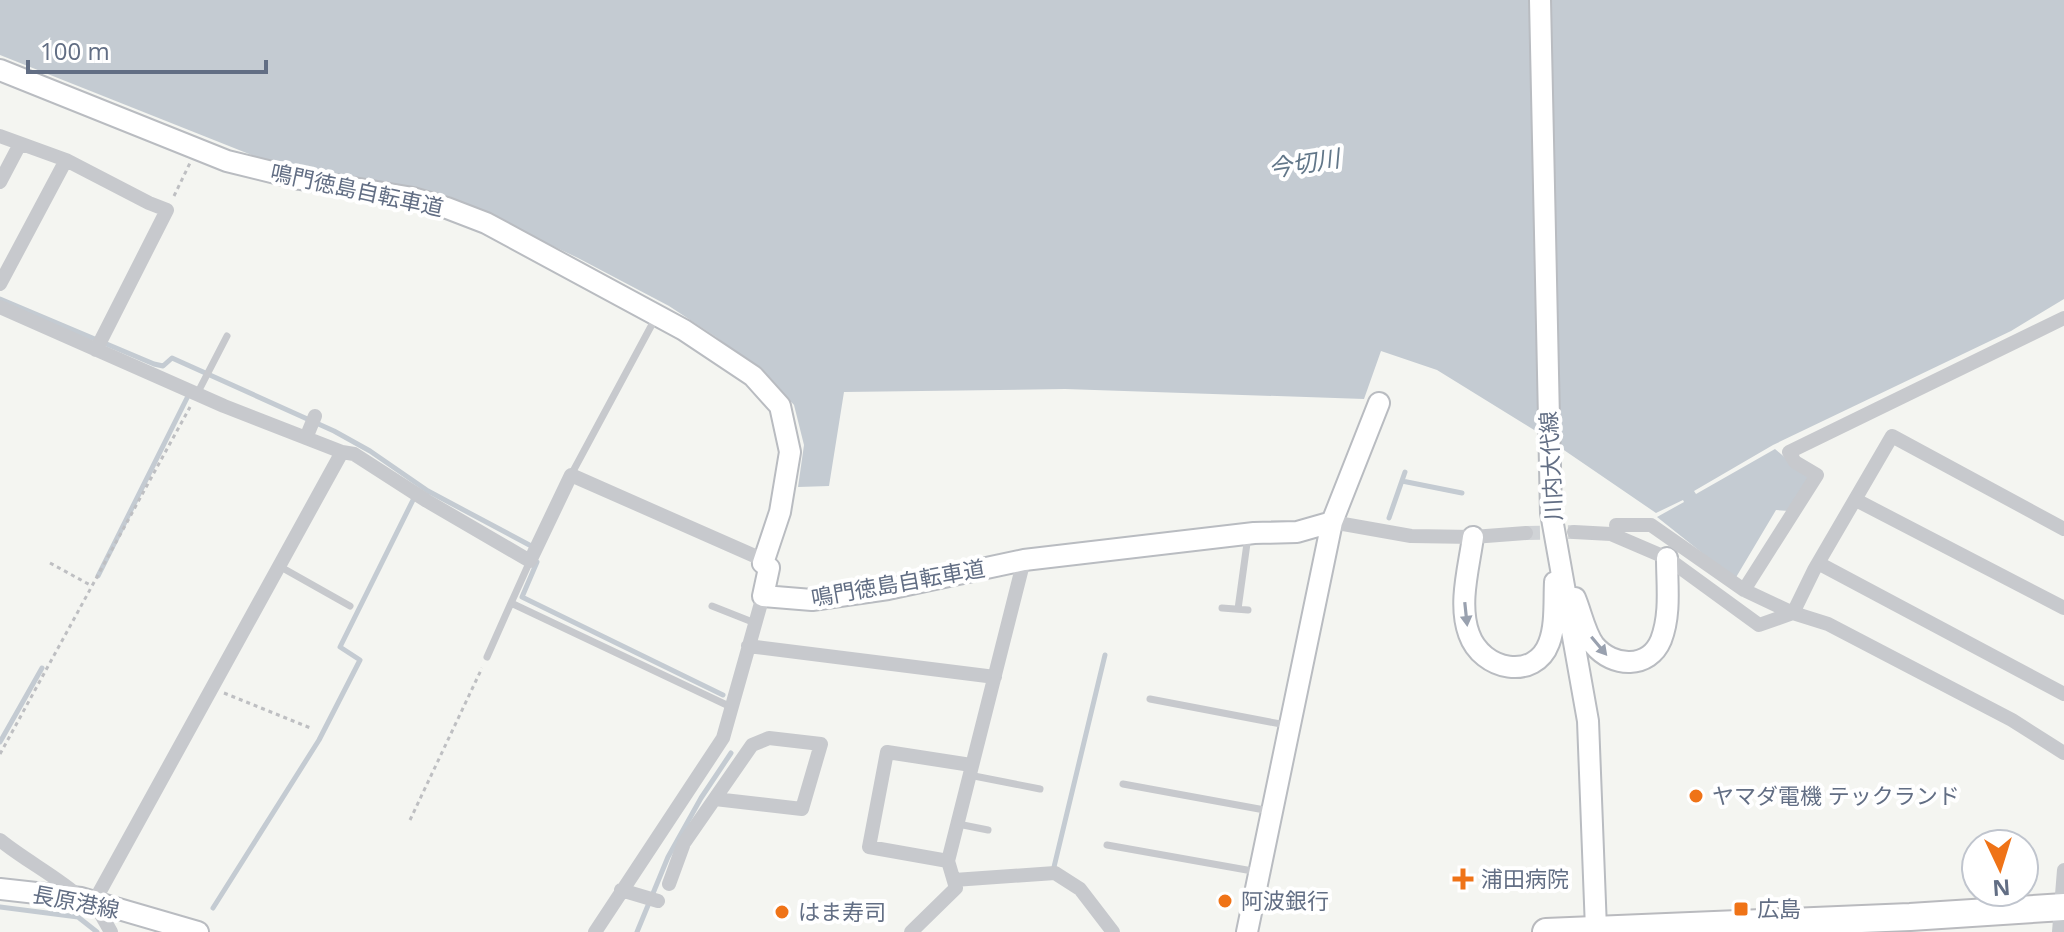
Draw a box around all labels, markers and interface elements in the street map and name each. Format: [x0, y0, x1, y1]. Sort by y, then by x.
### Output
scale bar [28, 24, 266, 74]
text: 100 m [40, 34, 110, 67]
water label: 今切川 [1266, 140, 1345, 184]
street label: 鳴門徳島自転車道 [268, 156, 446, 222]
street label: 川内大代線 [1532, 410, 1568, 522]
street label: 鳴門徳島自転車道 [809, 552, 987, 612]
one-way arrow [1460, 602, 1473, 627]
one-way arrow [1590, 635, 1607, 656]
place label: ヤマダ電機 テックランド [1712, 780, 1960, 810]
marker: ヤマダ電機 テックランド [1687, 787, 1705, 805]
north arrow [1960, 828, 2040, 908]
place label: 浦田病院 [1481, 863, 1569, 893]
marker: 浦田病院 [1452, 868, 1474, 890]
text: N [1991, 873, 2011, 905]
street label: 長原港線 [30, 878, 122, 924]
place label: 阿波銀行 [1241, 885, 1329, 915]
marker: 阿波銀行 [1216, 892, 1234, 910]
place label: 広島 [1757, 893, 1801, 923]
place label: はま寿司 [798, 896, 886, 926]
marker: 広島 [1732, 900, 1750, 918]
marker: はま寿司 [773, 903, 791, 921]

